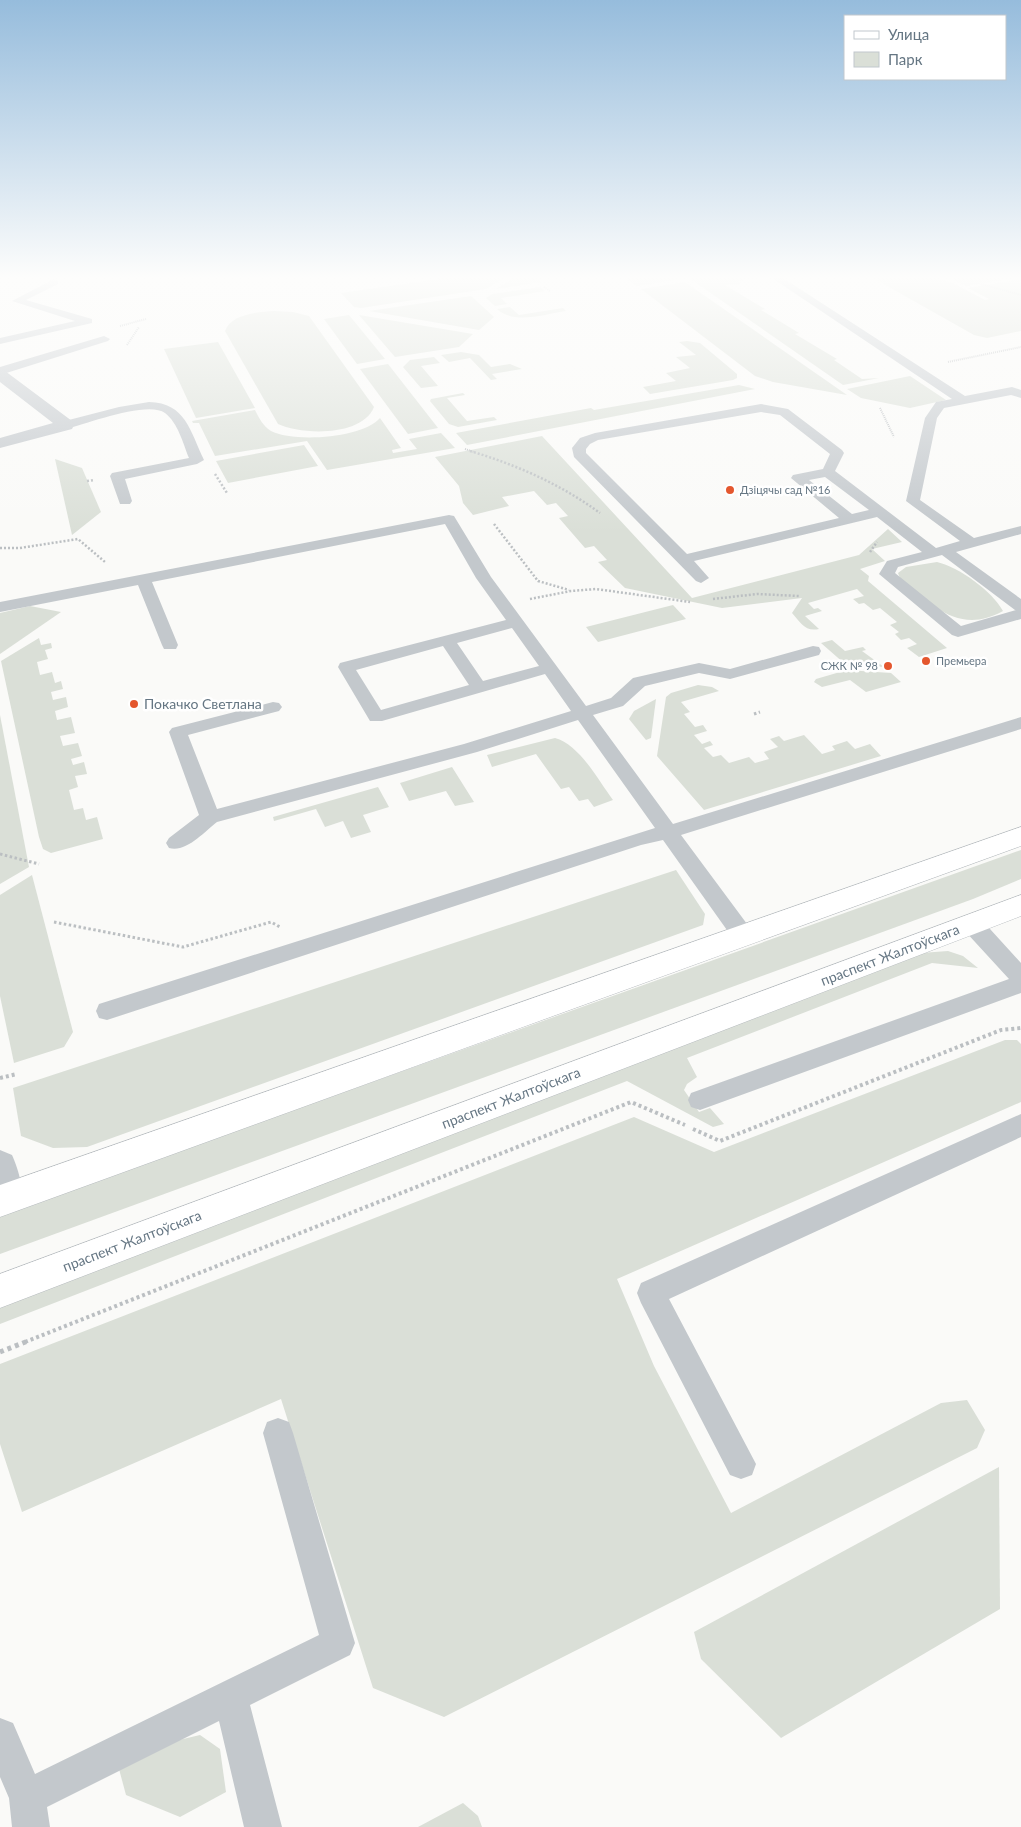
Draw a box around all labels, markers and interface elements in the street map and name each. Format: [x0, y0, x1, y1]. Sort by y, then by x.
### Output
legend [844, 15, 1006, 80]
text: Улица [888, 25, 929, 43]
text: Парк [888, 50, 923, 68]
place label: Дзіцячы сад №16 [740, 483, 831, 496]
marker: Дзіцячы сад №16 [724, 484, 736, 496]
place label: Премьера [936, 654, 986, 667]
marker: Премьера [920, 655, 932, 667]
place label: СЖК № 98 [821, 659, 878, 672]
marker: СЖК № 98 [882, 660, 894, 672]
place label: Покачко Светлана [144, 695, 262, 712]
marker: Покачко Светлана [128, 698, 140, 710]
street label: праспект Жалтоўскага [818, 920, 962, 989]
street label: праспект Жалтоўскага [439, 1063, 583, 1132]
street label: праспект Жалтоўскага [60, 1206, 204, 1275]

